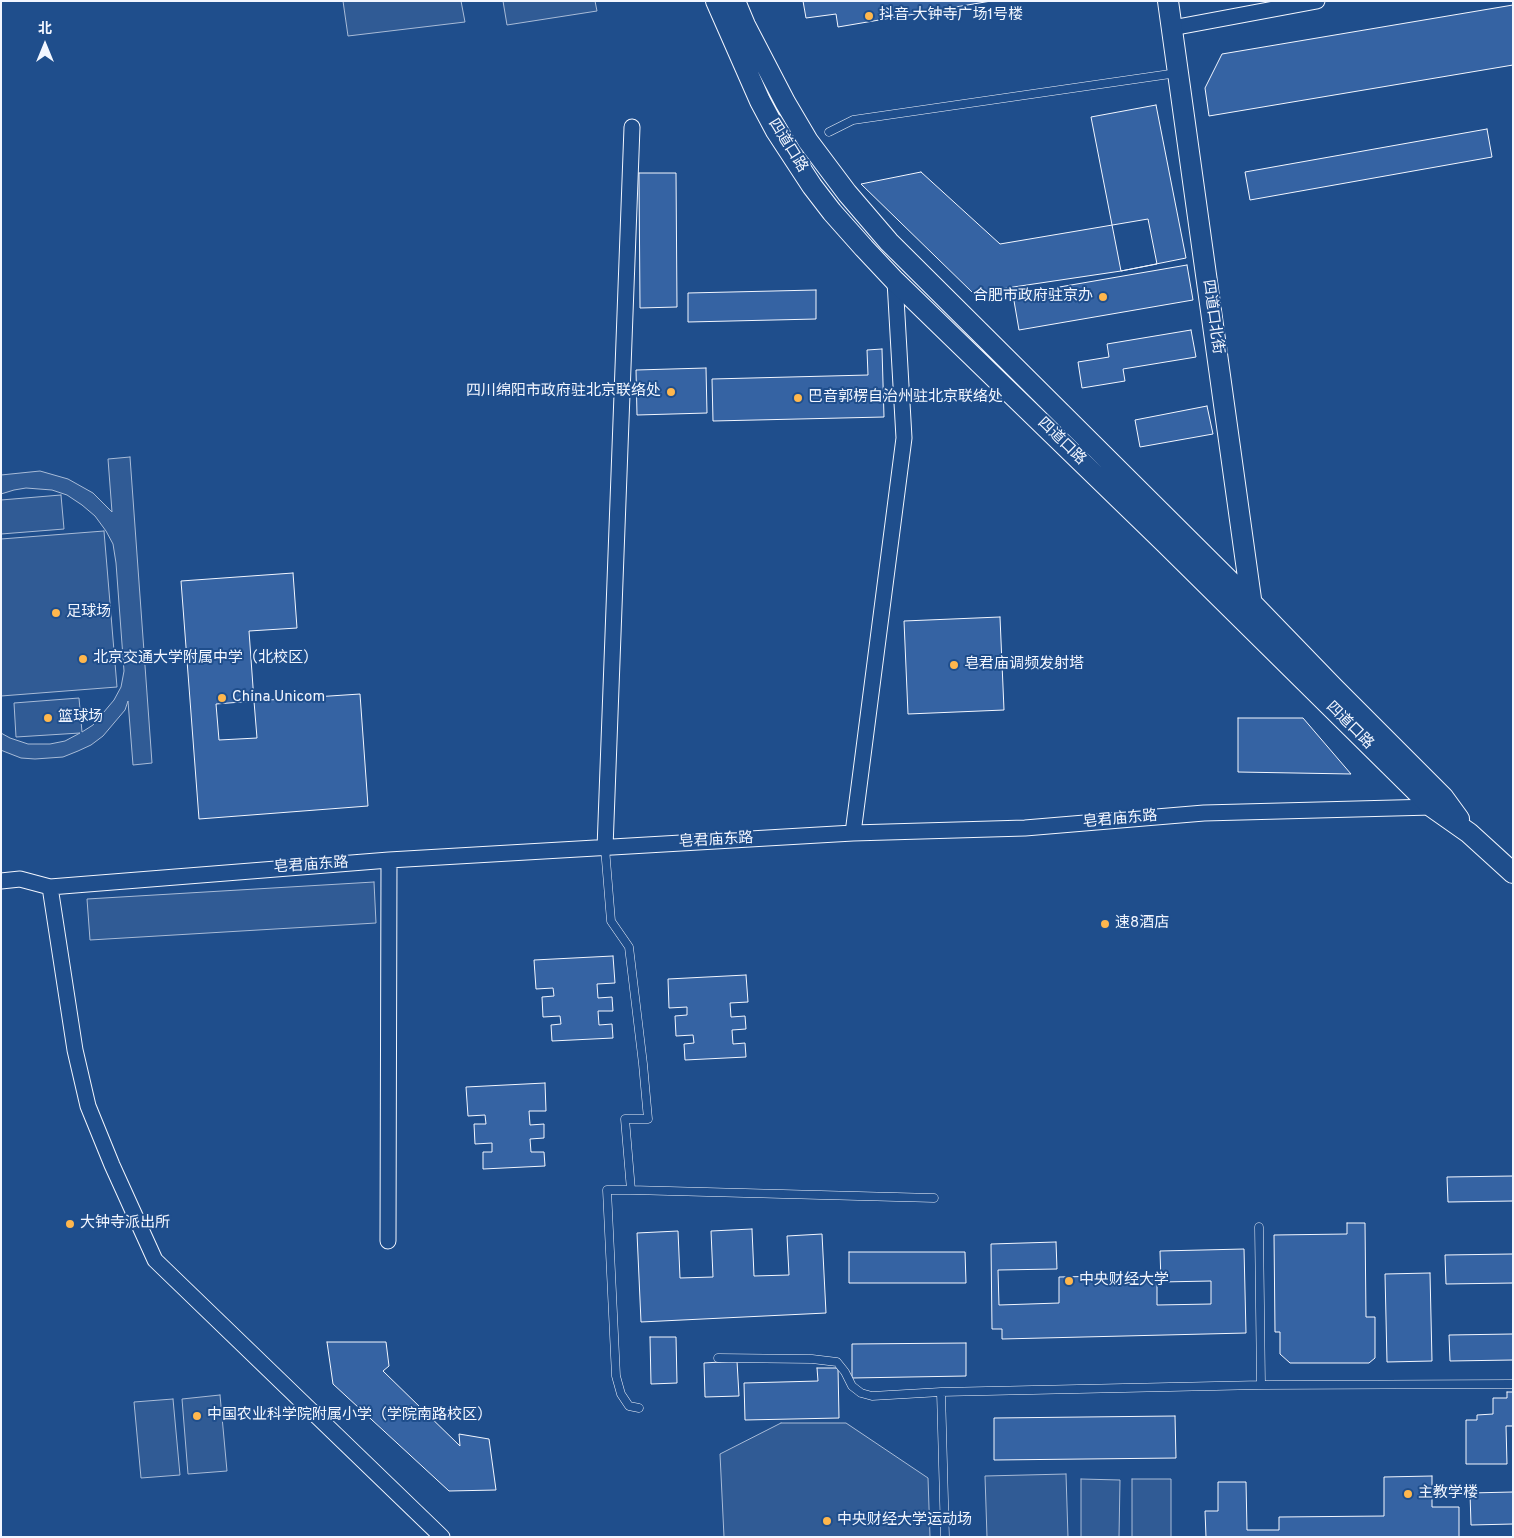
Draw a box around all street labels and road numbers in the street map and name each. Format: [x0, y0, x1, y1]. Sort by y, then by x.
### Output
street label: 四道口路 [763, 116, 811, 176]
street label: 四道口北街 [1198, 279, 1226, 355]
street label: 四道口路 [1033, 415, 1089, 469]
street label: 四道口路 [1321, 698, 1377, 754]
street label: 皂君庙东路 [1082, 808, 1158, 832]
street label: 皂君庙东路 [678, 830, 754, 852]
street label: 皂君庙东路 [273, 854, 349, 878]

